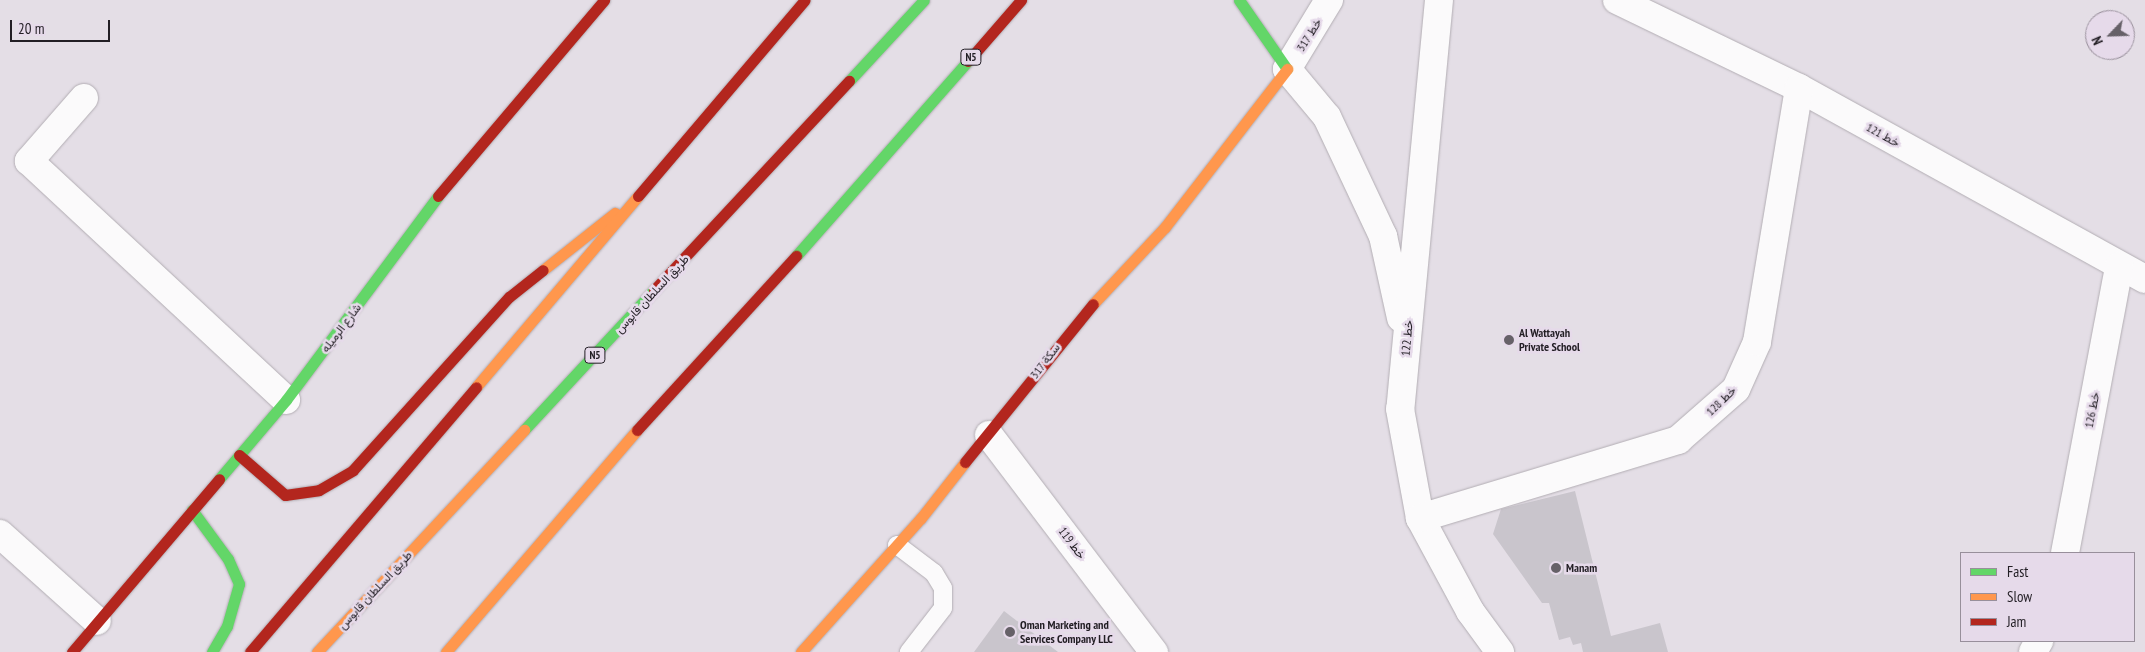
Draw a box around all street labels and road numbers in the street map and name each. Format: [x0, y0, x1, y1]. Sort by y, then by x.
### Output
street label: خط 317 [1293, 16, 1325, 54]
road number: N5 [960, 48, 982, 66]
street label: خط 121 [1864, 120, 1902, 150]
street label: طريق السلطان قابوس [612, 252, 692, 336]
street label: شارع الرميله [318, 301, 364, 355]
street label: خط 122 [1398, 319, 1416, 357]
street label: سكة 317 [1027, 340, 1063, 382]
road number: N5 [584, 346, 606, 364]
street label: خط 128 [1703, 383, 1739, 419]
street label: خط 126 [2082, 391, 2102, 429]
street label: خط 119 [1055, 524, 1089, 562]
street label: طريق السلطان قابوس [335, 548, 415, 632]

